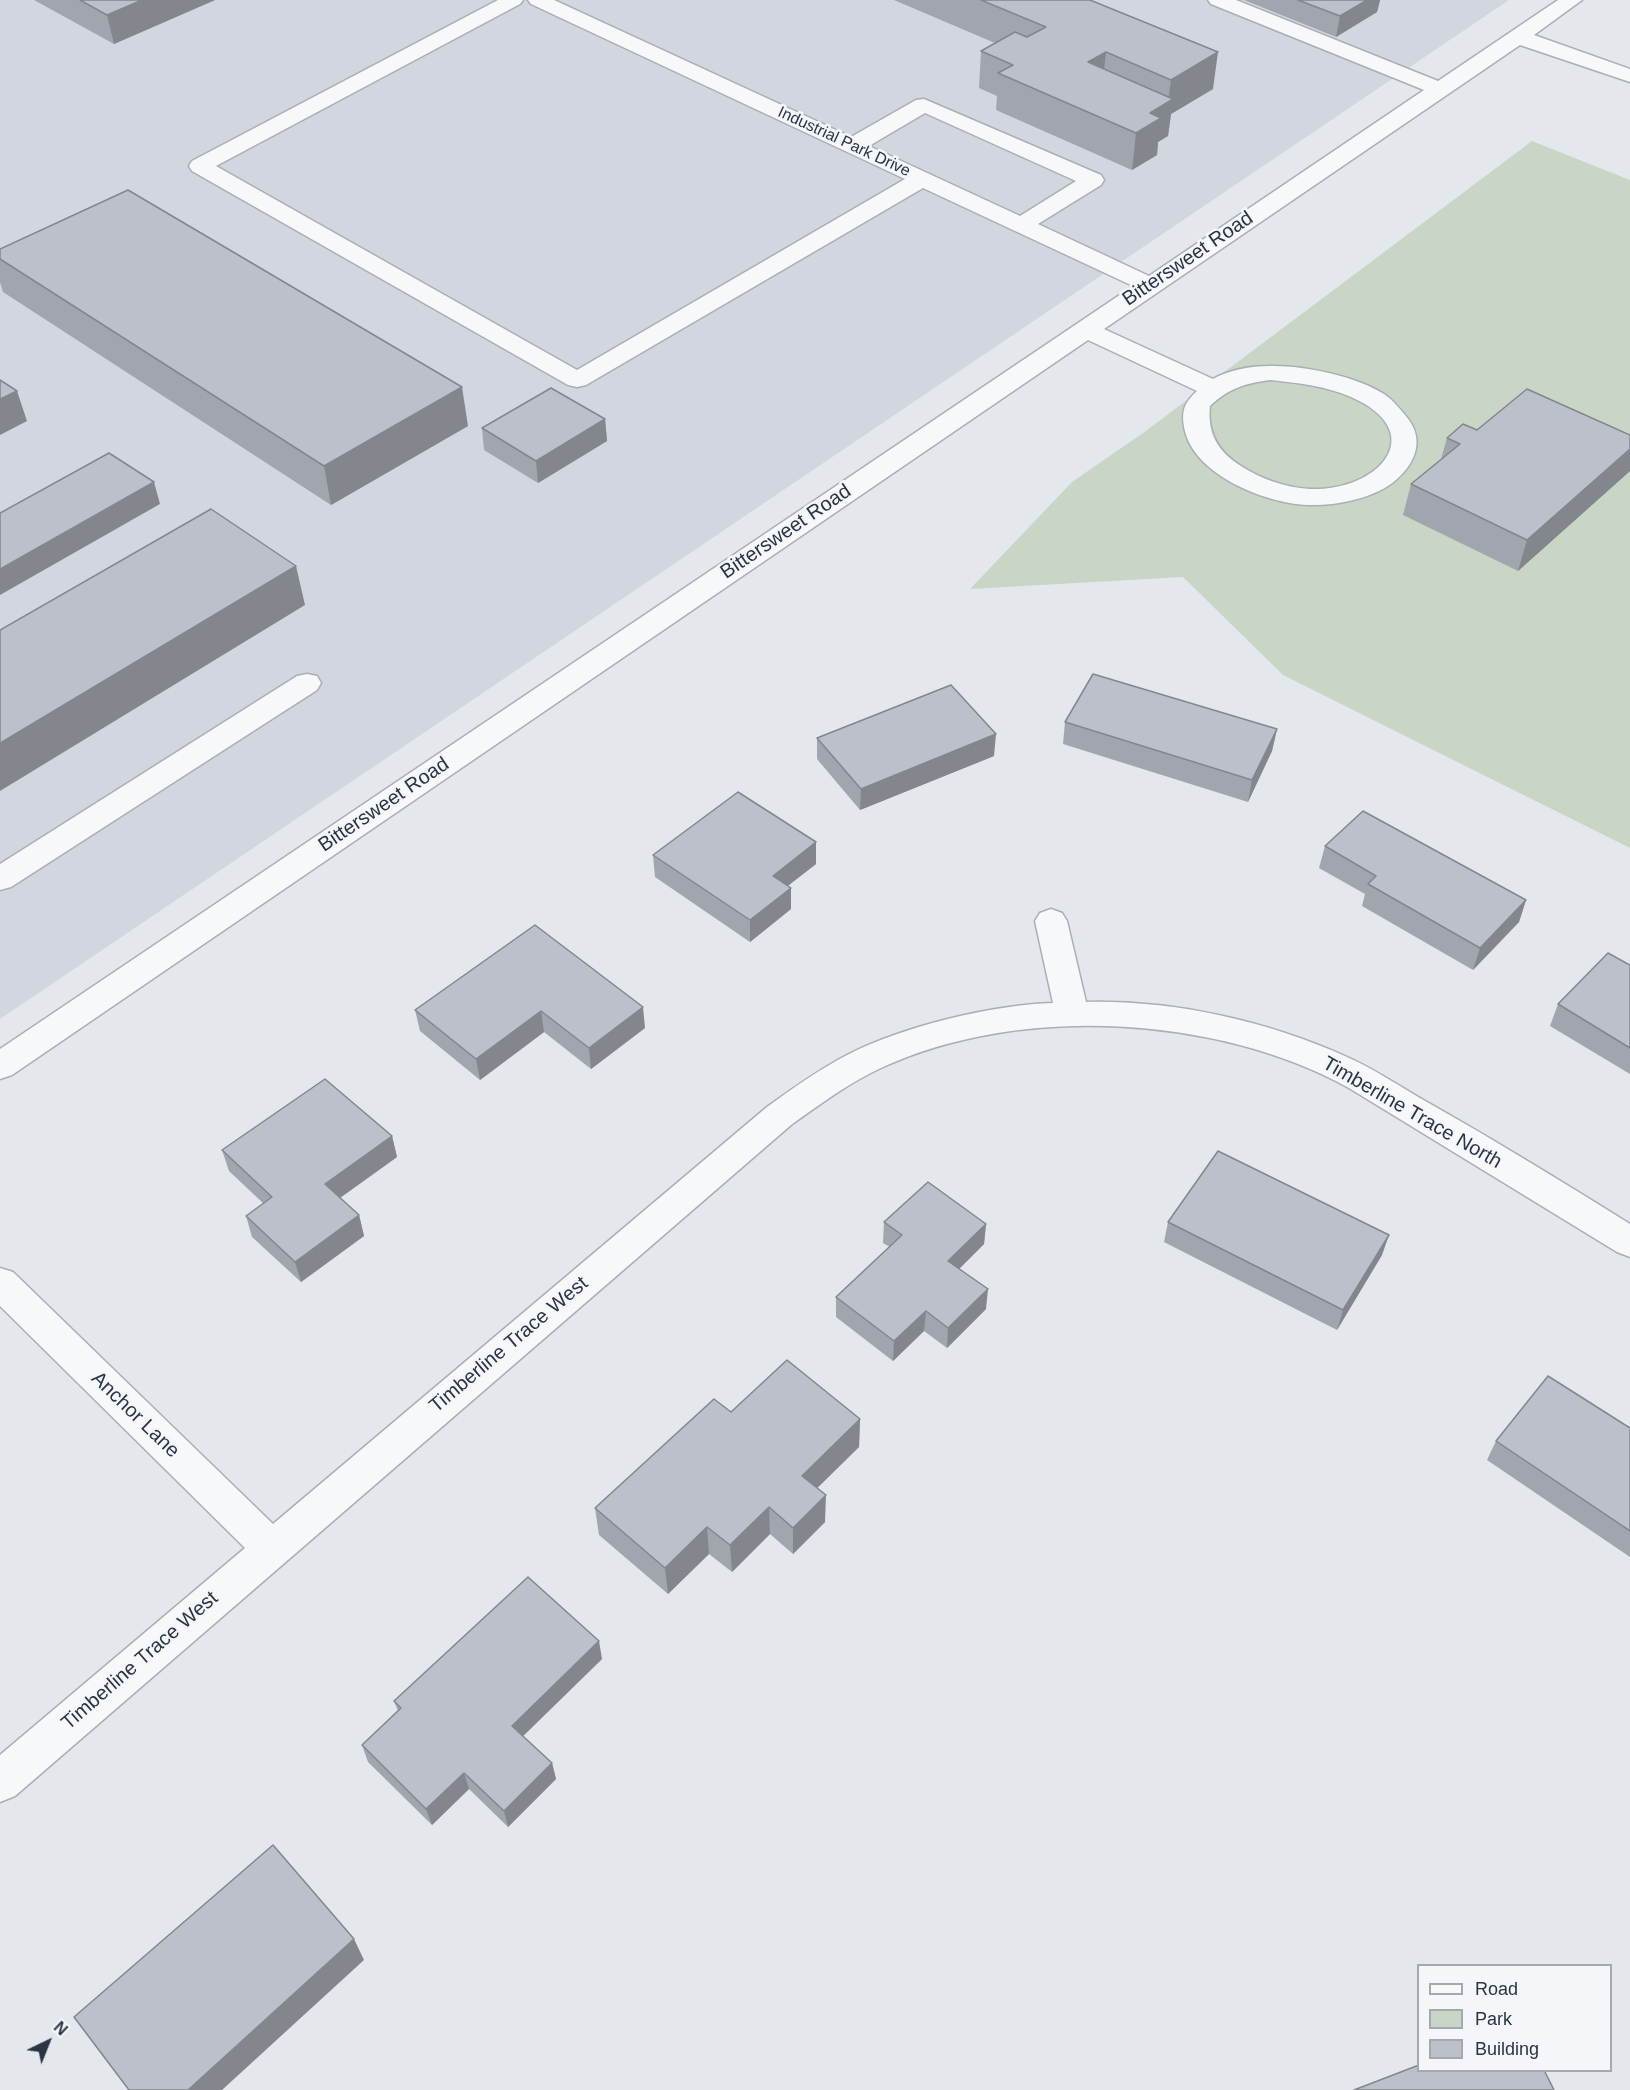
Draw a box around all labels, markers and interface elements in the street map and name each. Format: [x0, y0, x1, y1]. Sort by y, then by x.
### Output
street label: Industrial Park Drive [775, 103, 913, 181]
street label: Bittersweet Road [1118, 206, 1258, 312]
street label: Bittersweet Road [716, 479, 856, 585]
street label: Bittersweet Road [314, 752, 454, 858]
street label: Timberline Trace North [1318, 1052, 1506, 1174]
street label: Timberline Trace West [425, 1272, 593, 1418]
street label: Anchor Lane [86, 1367, 184, 1463]
street label: Timberline Trace West [57, 1587, 223, 1735]
legend [1417, 1964, 1612, 2072]
text: Road [1475, 1979, 1518, 1999]
text: Park [1475, 2009, 1512, 2029]
north arrow [18, 2012, 78, 2072]
text: N [51, 2018, 71, 2039]
text: Building [1475, 2039, 1539, 2059]

